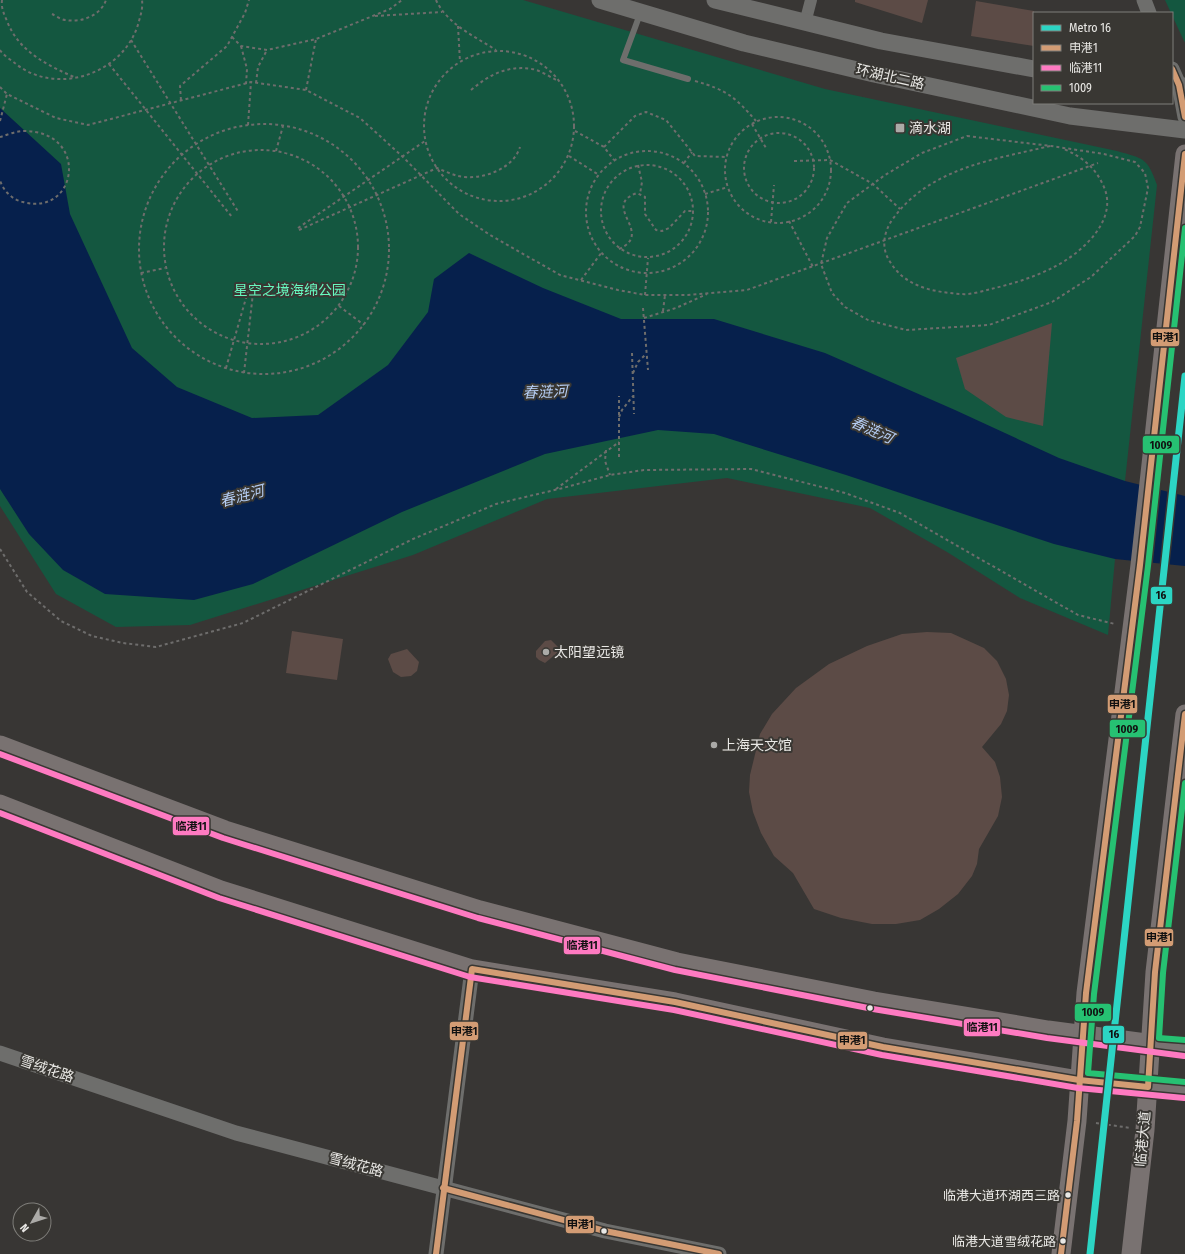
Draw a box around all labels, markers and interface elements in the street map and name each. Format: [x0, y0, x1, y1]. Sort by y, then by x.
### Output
legend [1033, 12, 1173, 104]
text: Metro 16 [1069, 21, 1111, 35]
text: 申港1 [1069, 41, 1098, 55]
street label: 环湖北二路 [854, 61, 926, 93]
text: 临港11 [1069, 61, 1102, 75]
text: 1009 [1069, 81, 1092, 95]
place label: 滴水湖 [909, 120, 951, 137]
marker: 滴水湖 [894, 122, 906, 134]
park label: 星空之境海绵公园 [234, 282, 346, 299]
line badge: 申港1 [1150, 328, 1180, 347]
text: 申港1 [1152, 331, 1178, 344]
water label: 春涟河 [522, 382, 571, 402]
water label: 春涟河 [848, 413, 899, 449]
line badge: 1009 [1142, 435, 1180, 454]
text: 1009 [1150, 439, 1172, 452]
water label: 春涟河 [218, 481, 269, 511]
line badge: 16 [1150, 586, 1173, 605]
text: 16 [1156, 589, 1166, 602]
place label: 太阳望远镜 [554, 644, 624, 661]
marker: 太阳望远镜 [541, 647, 551, 657]
line badge: 申港1 [1107, 694, 1138, 714]
text: 申港1 [1109, 698, 1135, 711]
line badge: 1009 [1109, 719, 1146, 738]
text: 1009 [1116, 723, 1138, 736]
place label: 上海天文馆 [722, 737, 792, 754]
marker: 上海天文馆 [709, 740, 719, 750]
line badge: 临港11 [172, 816, 210, 836]
text: 临港11 [175, 820, 207, 833]
line badge: 申港1 [1144, 928, 1174, 947]
text: 申港1 [1146, 931, 1172, 944]
line badge: 临港11 [563, 936, 601, 955]
text: 临港11 [566, 939, 598, 952]
unlabelled marker [865, 1003, 875, 1013]
line badge: 1009 [1074, 1003, 1112, 1022]
text: 1009 [1082, 1006, 1104, 1019]
line badge: 临港11 [963, 1018, 1001, 1037]
line badge: 申港1 [449, 1021, 479, 1041]
text: 临港11 [966, 1021, 998, 1034]
text: 申港1 [451, 1025, 477, 1038]
line badge: 16 [1102, 1025, 1125, 1044]
text: 16 [1109, 1028, 1119, 1041]
line badge: 申港1 [837, 1031, 868, 1050]
text: 申港1 [839, 1034, 865, 1047]
street label: 雪绒花路 [18, 1052, 76, 1086]
street label: 临港大道 [1132, 1110, 1154, 1168]
street label: 雪绒花路 [327, 1150, 385, 1180]
place label: 临港大道环湖西三路 [943, 1188, 1060, 1203]
marker: 临港大道环湖西三路 [1063, 1190, 1073, 1200]
north arrow [12, 1202, 52, 1242]
line badge: 申港1 [565, 1215, 595, 1234]
text: 申港1 [567, 1218, 593, 1231]
text: N [17, 1221, 32, 1235]
unlabelled marker [599, 1226, 609, 1236]
place label: 临港大道雪绒花路 [952, 1234, 1056, 1249]
marker: 临港大道雪绒花路 [1058, 1236, 1068, 1246]

